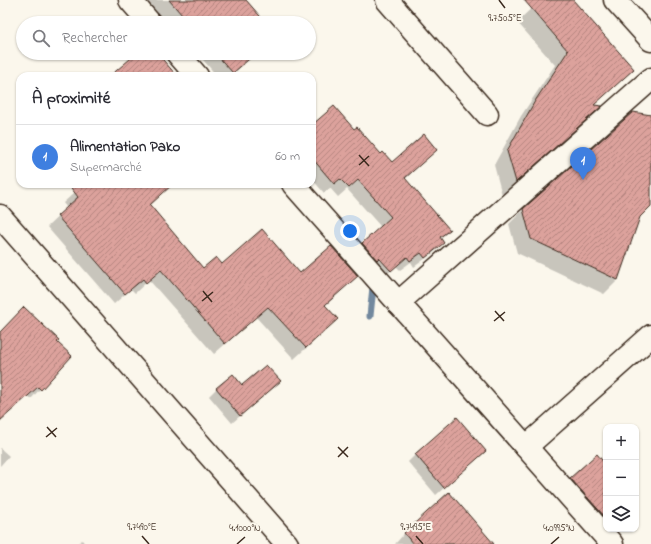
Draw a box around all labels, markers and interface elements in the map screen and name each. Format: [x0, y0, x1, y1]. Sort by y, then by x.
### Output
text: 9.7505°E [488, 11, 522, 26]
search box [16, 16, 316, 60]
icon: search [30, 27, 52, 49]
text: Rechercher [62, 27, 127, 49]
text: À proximité [32, 86, 110, 111]
text: Alimentation Pako [70, 136, 180, 158]
text: 1 [43, 147, 47, 166]
text: 60 m [275, 147, 300, 166]
pin: 1 [570, 147, 596, 180]
text: Supermarché [70, 158, 142, 177]
your location [340, 221, 360, 241]
map controls [603, 424, 639, 532]
button: + [603, 424, 639, 460]
button: − [603, 460, 639, 496]
button: layers [603, 496, 639, 532]
text: 9.7490°E [127, 520, 157, 535]
text: 9.7495°E [401, 520, 431, 535]
text: 4.1000°N [229, 521, 261, 536]
text: 4.0995°N [543, 521, 575, 536]

